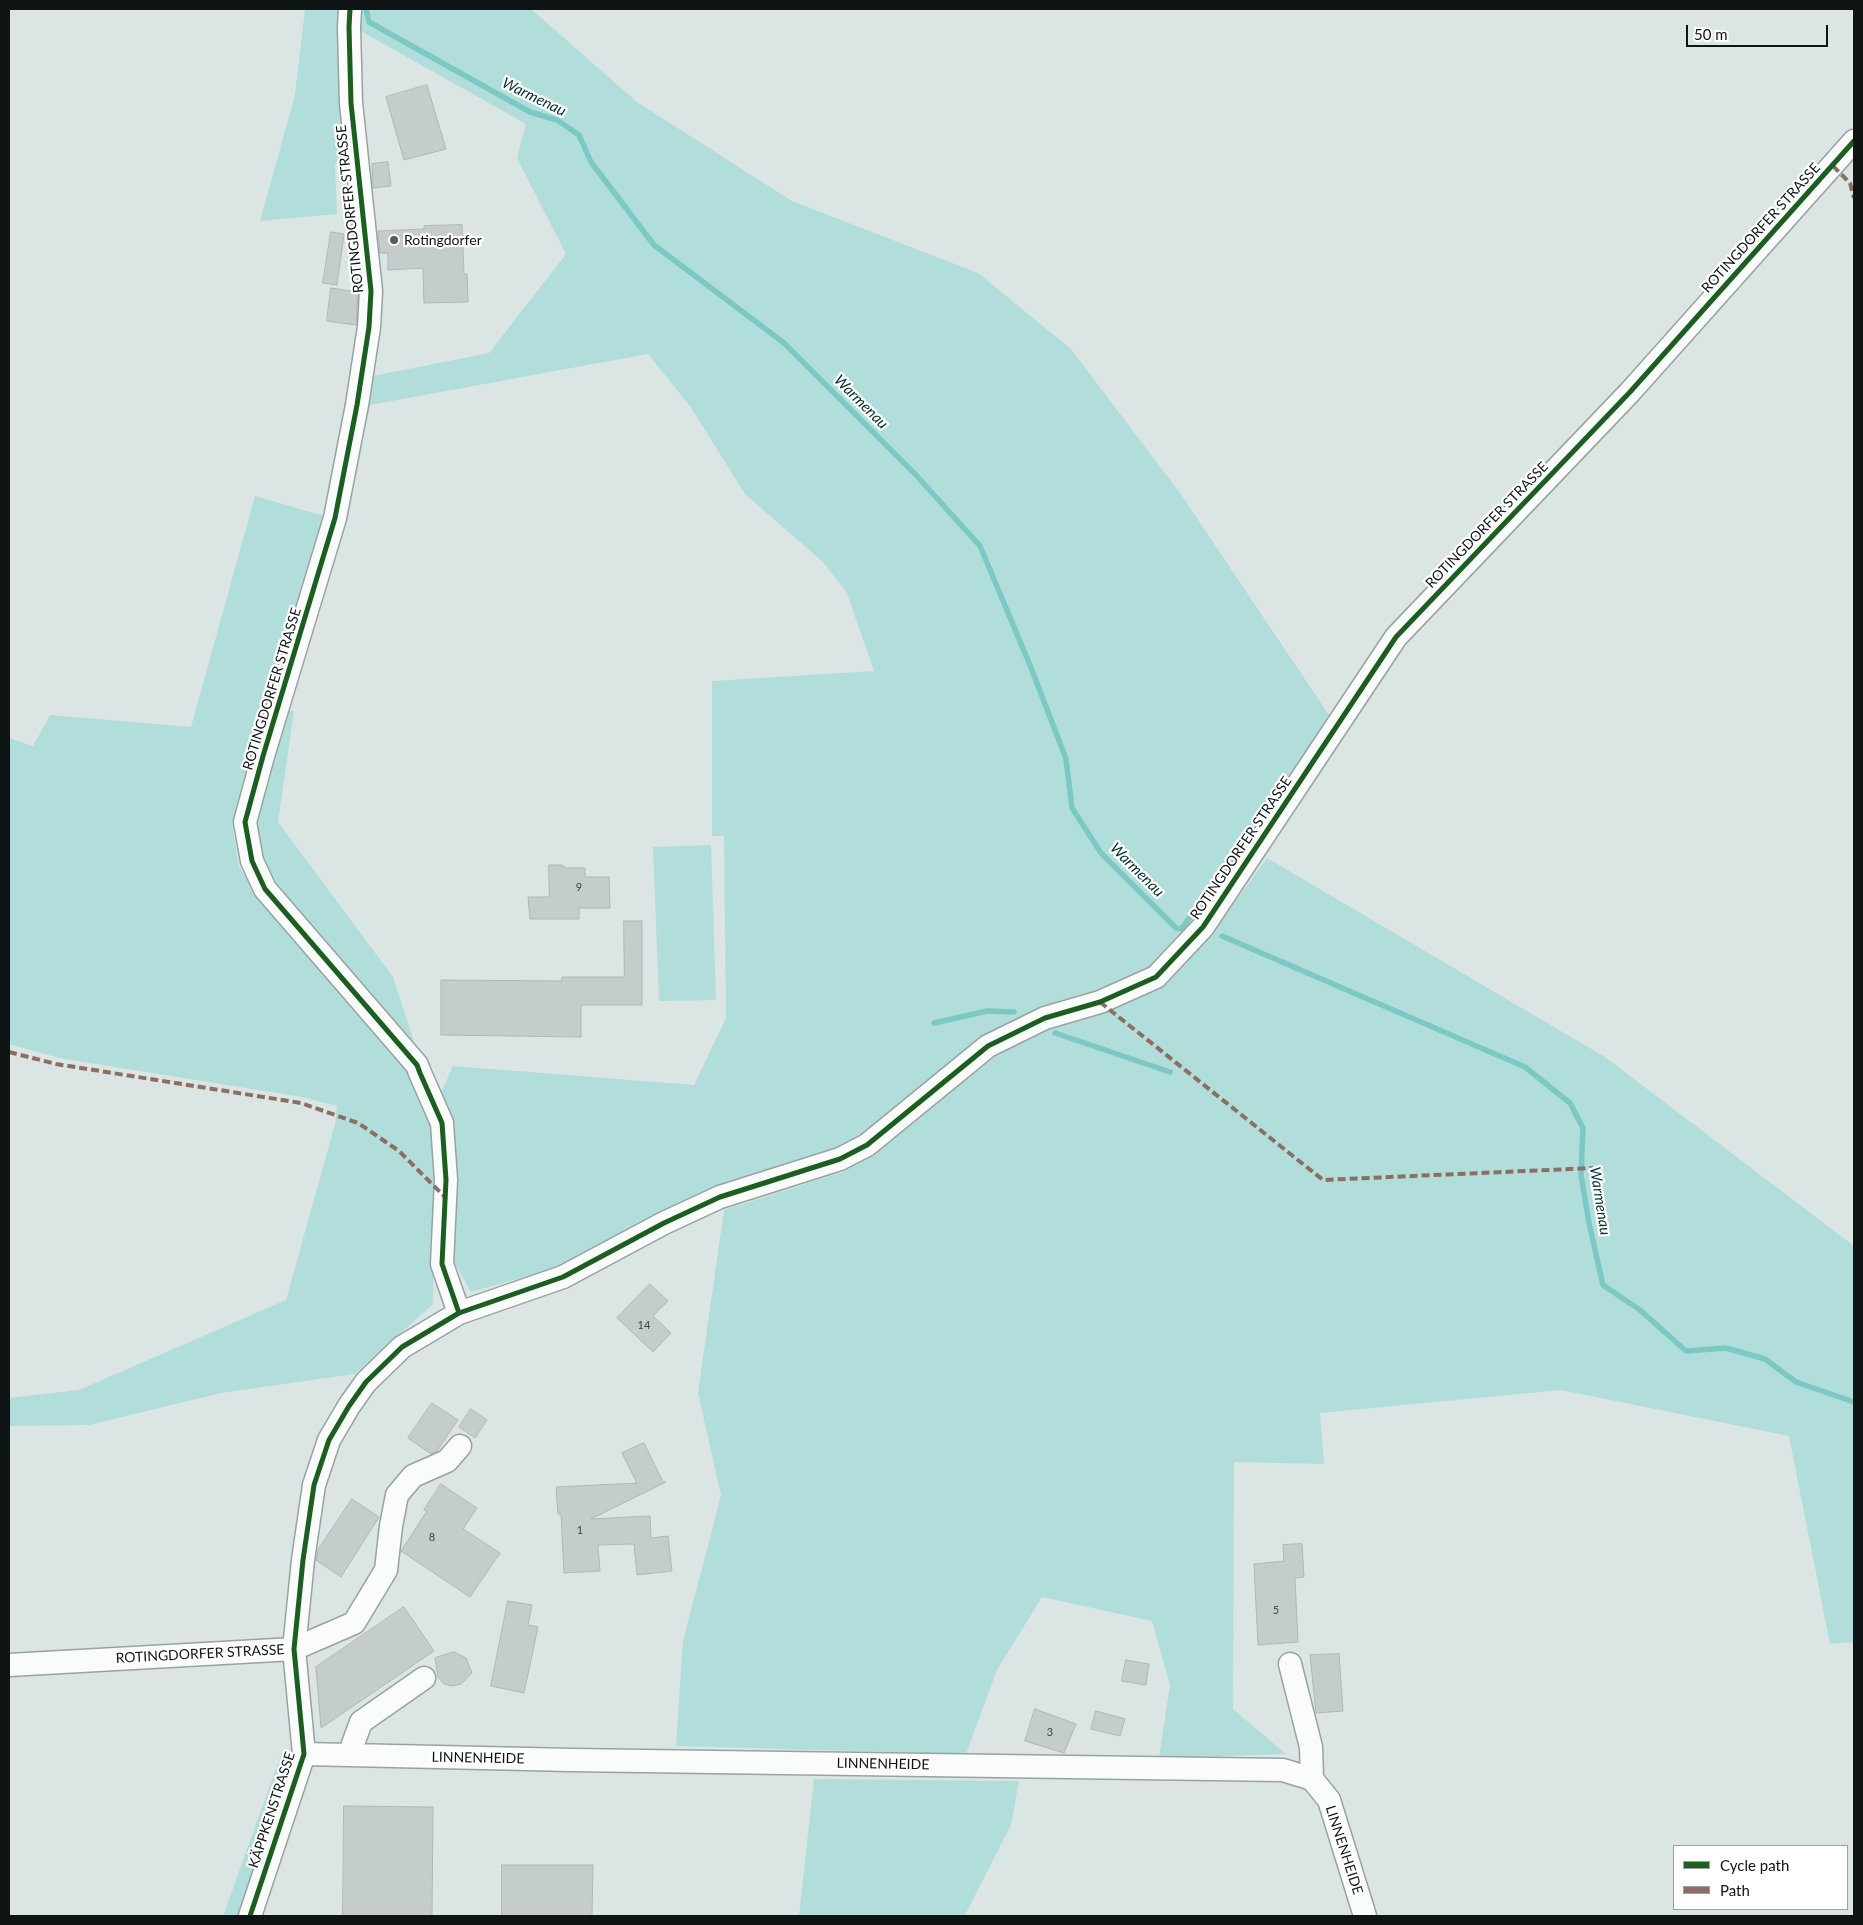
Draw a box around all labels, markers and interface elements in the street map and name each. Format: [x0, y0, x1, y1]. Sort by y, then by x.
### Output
scale bar [1688, 15, 1830, 47]
text: 50 m [1694, 25, 1728, 43]
water label: Warmenau [499, 74, 569, 120]
street label: ROTINGDORFER STRASSE [333, 124, 367, 294]
street label: ROTINGDORFER STRASSE [1698, 160, 1824, 296]
place label: Rotingdorfer [404, 232, 482, 248]
marker: Rotingdorfer [388, 234, 400, 246]
water label: Warmenau [830, 371, 892, 433]
street label: ROTINGDORFER STRASSE [1422, 458, 1552, 592]
street label: ROTINGDORFER STRASSE [239, 606, 305, 772]
street label: ROTINGDORFER STRASSE [1187, 773, 1295, 923]
water label: Warmenau [1106, 839, 1168, 901]
house number: 9 [576, 880, 582, 894]
water label: Warmenau [1586, 1166, 1614, 1236]
house number: 14 [638, 1318, 650, 1332]
house number: 1 [577, 1523, 583, 1537]
house number: 8 [429, 1530, 435, 1544]
house number: 5 [1273, 1603, 1279, 1617]
street label: ROTINGDORFER STRASSE [115, 1641, 285, 1667]
house number: 3 [1047, 1725, 1053, 1739]
street label: LINNENHEIDE [432, 1749, 524, 1767]
street label: KÄPPKENSTRASSE [245, 1750, 299, 1870]
street label: LINNENHEIDE [837, 1755, 929, 1773]
street label: LINNENHEIDE [1322, 1803, 1366, 1897]
legend [1673, 1845, 1848, 1910]
text: Cycle path [1720, 1856, 1789, 1874]
text: Path [1720, 1881, 1750, 1899]

